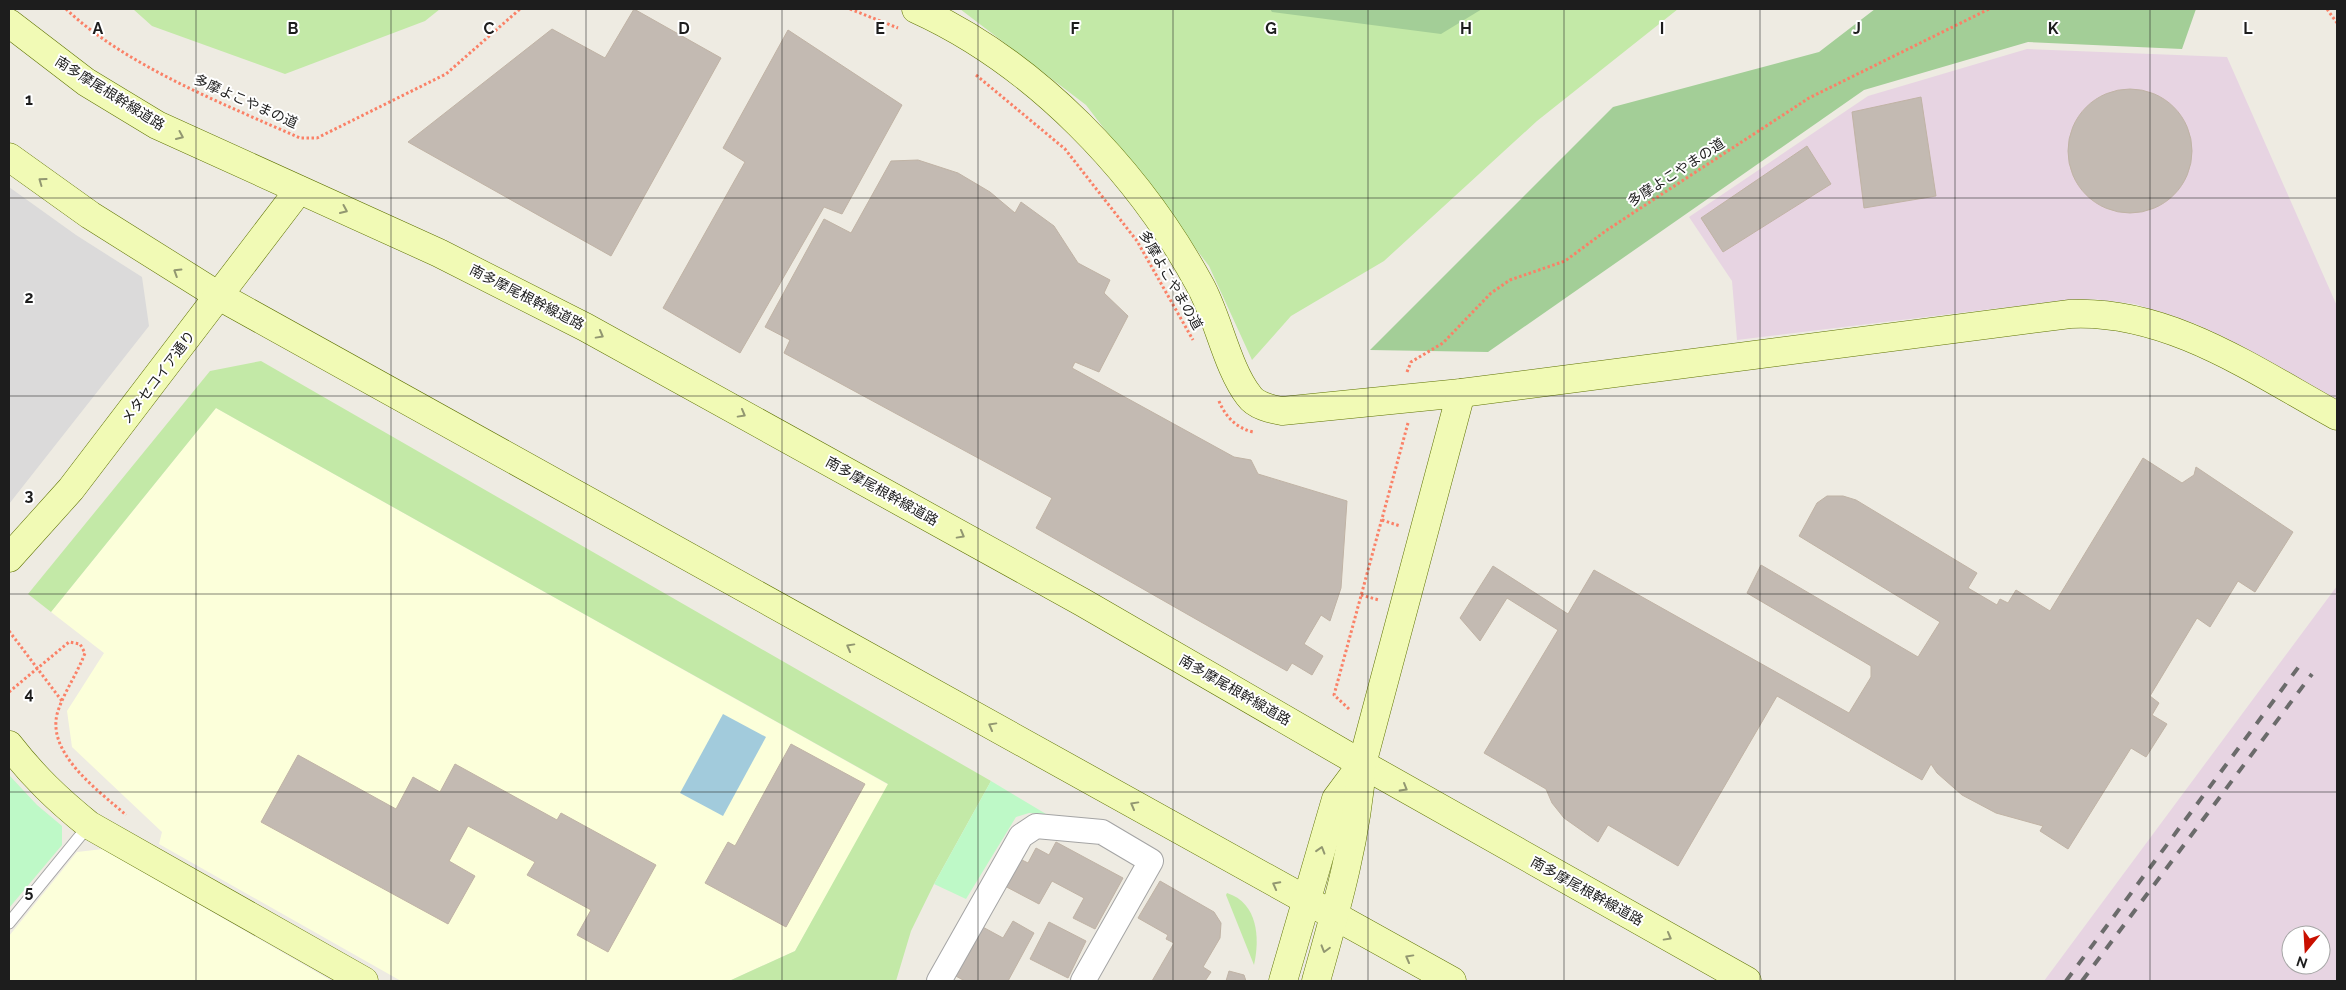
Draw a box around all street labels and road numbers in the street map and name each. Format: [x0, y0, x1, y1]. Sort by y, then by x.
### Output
street label: 南多摩尾根幹線道路 [52, 53, 168, 133]
street label: 多摩よこやまの道 [192, 71, 300, 131]
street label: 多摩よこやまの道 [1625, 135, 1727, 209]
street label: 多摩よこやまの道 [1136, 228, 1206, 332]
street label: 南多摩尾根幹線道路 [467, 261, 587, 333]
street label: メタセコイア通り [118, 327, 198, 427]
street label: 南多摩尾根幹線道路 [823, 453, 941, 529]
street label: 南多摩尾根幹線道路 [1176, 652, 1294, 728]
street label: 南多摩尾根幹線道路 [1528, 853, 1646, 929]

